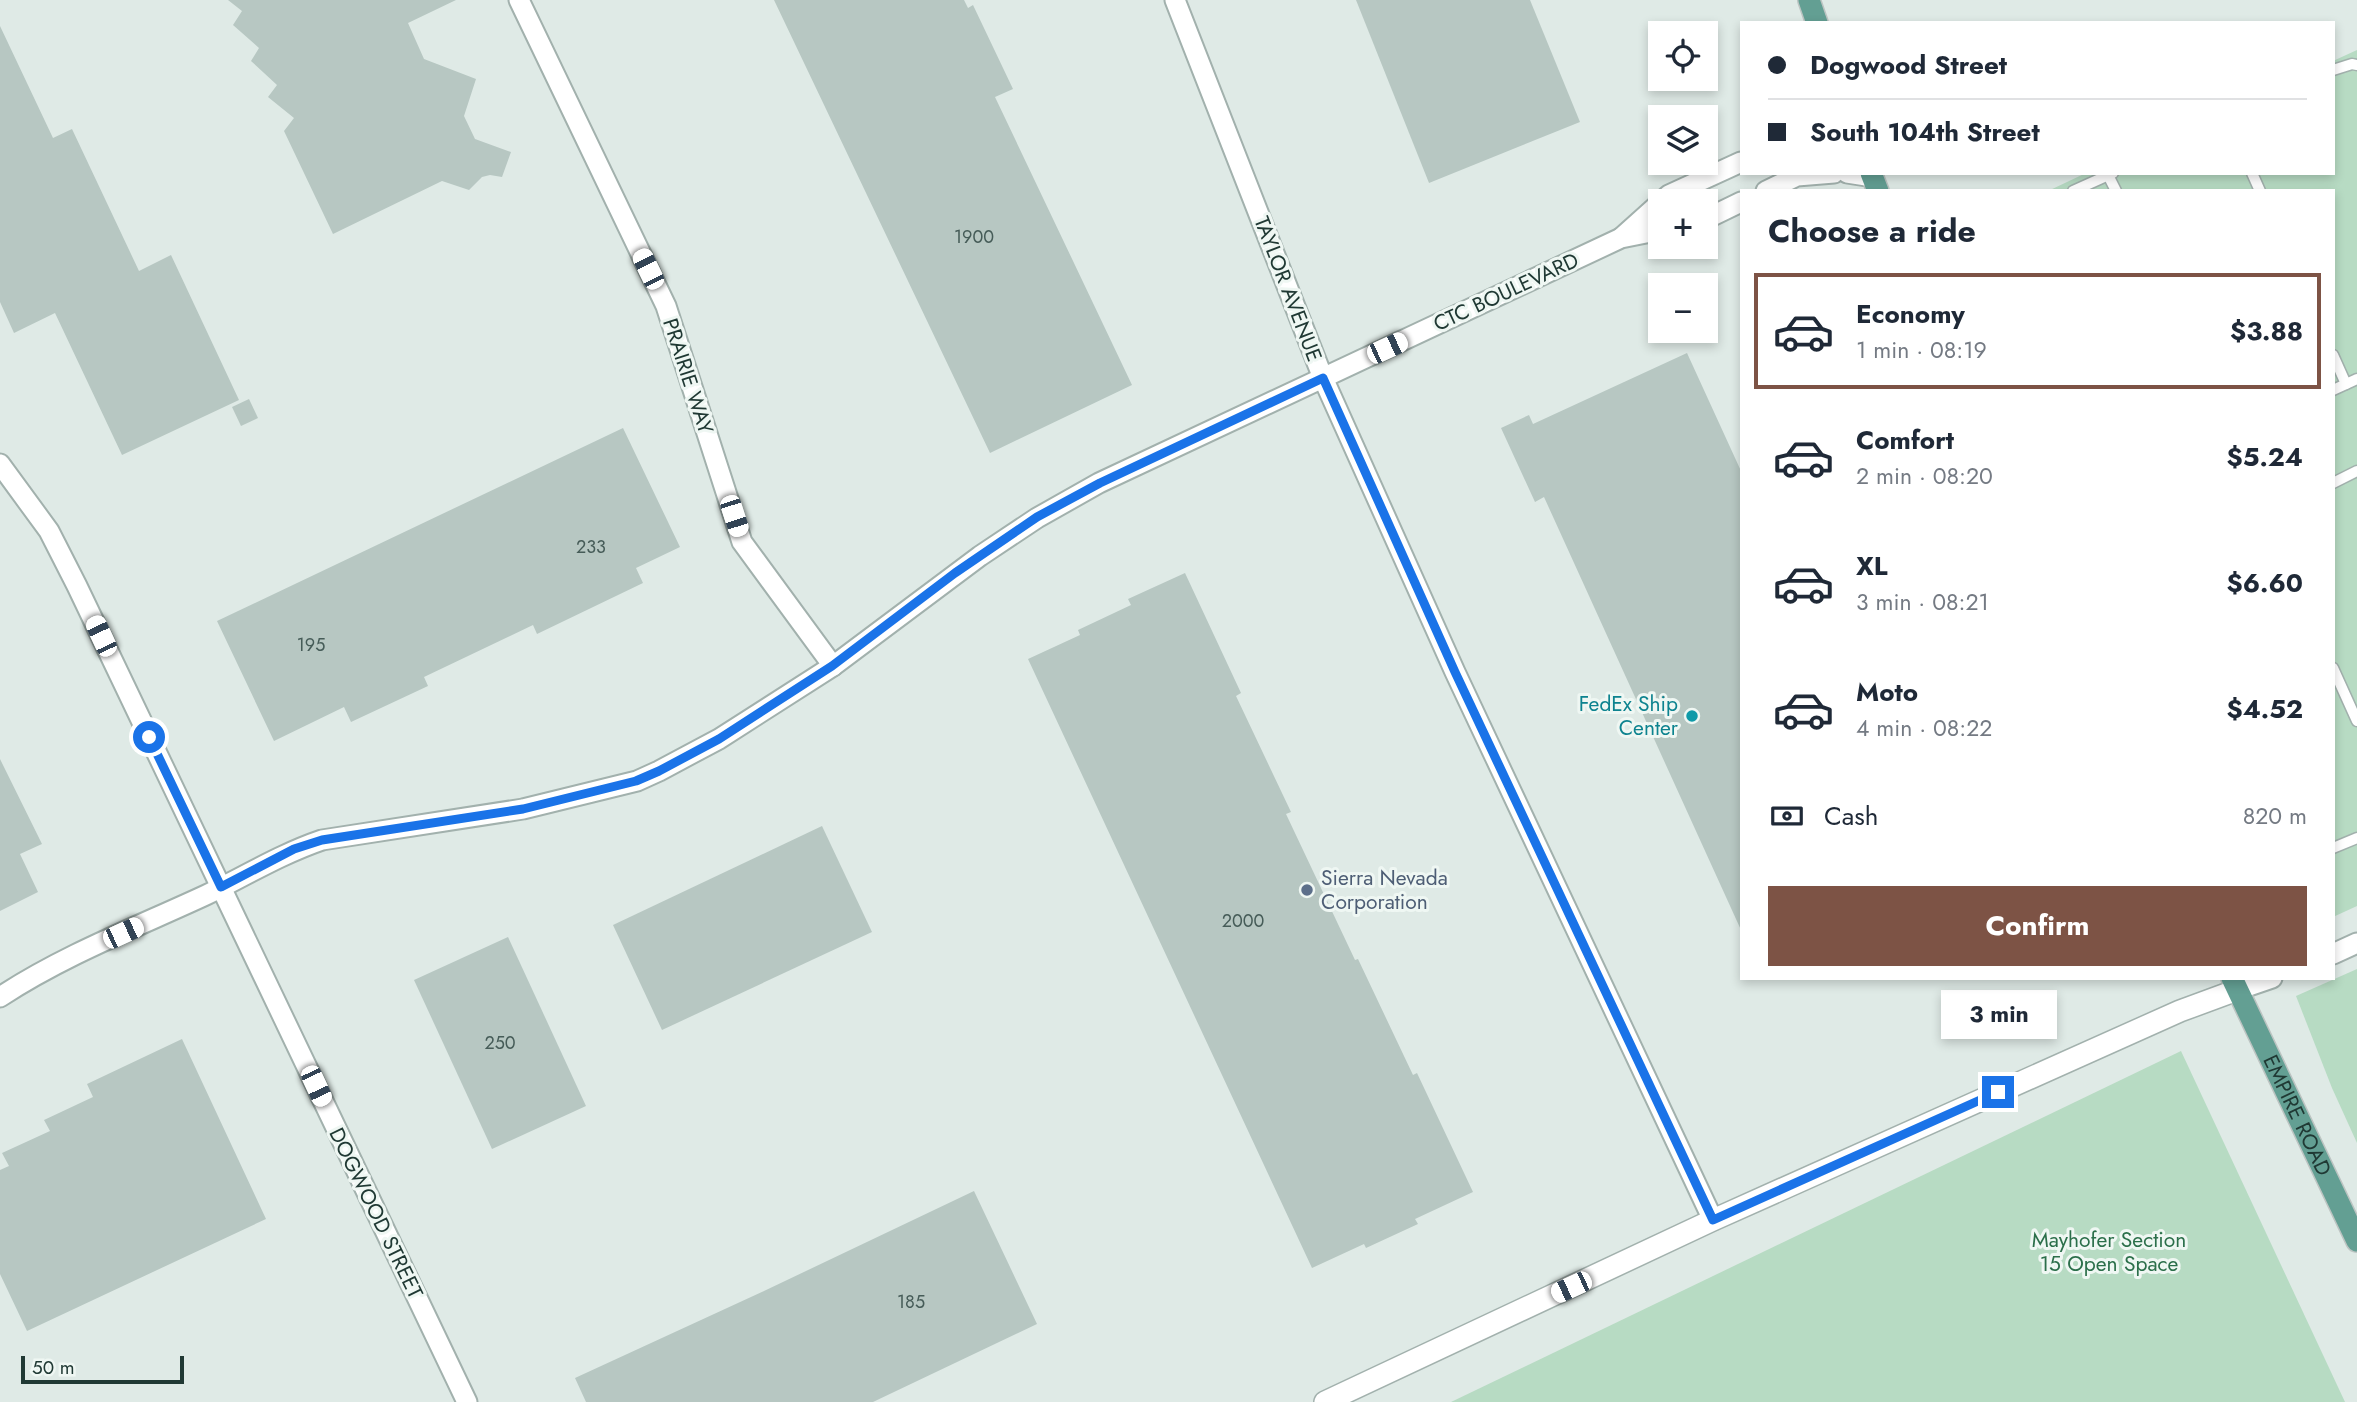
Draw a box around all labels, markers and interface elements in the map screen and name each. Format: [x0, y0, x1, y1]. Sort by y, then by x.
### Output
map controls [1648, 21, 1718, 343]
button: locate [1648, 21, 1718, 91]
text: Dogwood Street [1810, 46, 2007, 84]
button: layers [1648, 105, 1718, 175]
text: South 104th Street [1810, 113, 2040, 151]
button: + [1648, 189, 1718, 259]
text: Choose a ride [1768, 208, 1976, 254]
street label: TAYLOR AVENUE [1246, 212, 1330, 366]
house number: 1900 [954, 224, 994, 250]
street label: CTC BOULEVARD [1428, 245, 1584, 339]
car [630, 246, 667, 292]
button: − [1648, 273, 1718, 343]
text: Economy [1856, 295, 1965, 333]
icon: car [1772, 300, 1835, 363]
text: $3.88 [2230, 312, 2303, 350]
street label: PRAIRIE WAY [655, 314, 721, 438]
car [1364, 330, 1411, 366]
text: 1 min · 08:19 [1856, 333, 1987, 367]
text: Comfort [1856, 421, 1954, 459]
icon: car [1772, 426, 1835, 489]
text: $5.24 [2226, 438, 2303, 476]
text: 2 min · 08:20 [1856, 459, 1993, 493]
car [718, 493, 751, 539]
house number: 233 [576, 534, 606, 560]
text: XL [1856, 547, 1888, 585]
icon: car [1772, 552, 1835, 615]
text: $6.60 [2226, 564, 2303, 602]
text: 3 min · 08:21 [1856, 585, 1989, 619]
car [83, 613, 120, 659]
house number: 195 [297, 632, 325, 658]
text: Moto [1856, 673, 1918, 711]
icon: car [1772, 678, 1835, 741]
place label: FedEx Ship Center [1579, 689, 1679, 743]
text: $4.52 [2226, 690, 2303, 728]
marker: FedEx Ship Center [1684, 708, 1700, 724]
text: 4 min · 08:22 [1856, 711, 1992, 745]
route start [133, 721, 165, 753]
icon: cash [1768, 797, 1806, 835]
text: Cash [1824, 797, 1878, 835]
text: 820 m [2243, 799, 2307, 833]
place label: Sierra Nevada Corporation [1321, 863, 1448, 917]
marker: Sierra Nevada Corporation [1299, 882, 1315, 898]
button: Confirm [1768, 886, 2307, 966]
house number: 2000 [1222, 908, 1265, 934]
car [100, 915, 147, 951]
callout: 3 min [1940, 990, 2056, 1040]
text: 3 min [1969, 997, 2029, 1031]
house number: 250 [484, 1030, 516, 1056]
street label: EMPIRE ROAD [2256, 1050, 2339, 1181]
car [298, 1063, 335, 1109]
route end [1982, 1076, 2014, 1108]
street label: DOGWOOD STREET [322, 1123, 430, 1304]
park label: Mayhofer Section 15 Open Space [2032, 1225, 2186, 1279]
car [1548, 1269, 1595, 1305]
house number: 185 [897, 1289, 925, 1315]
scale bar [21, 1353, 184, 1385]
text: 50 m [32, 1354, 75, 1381]

